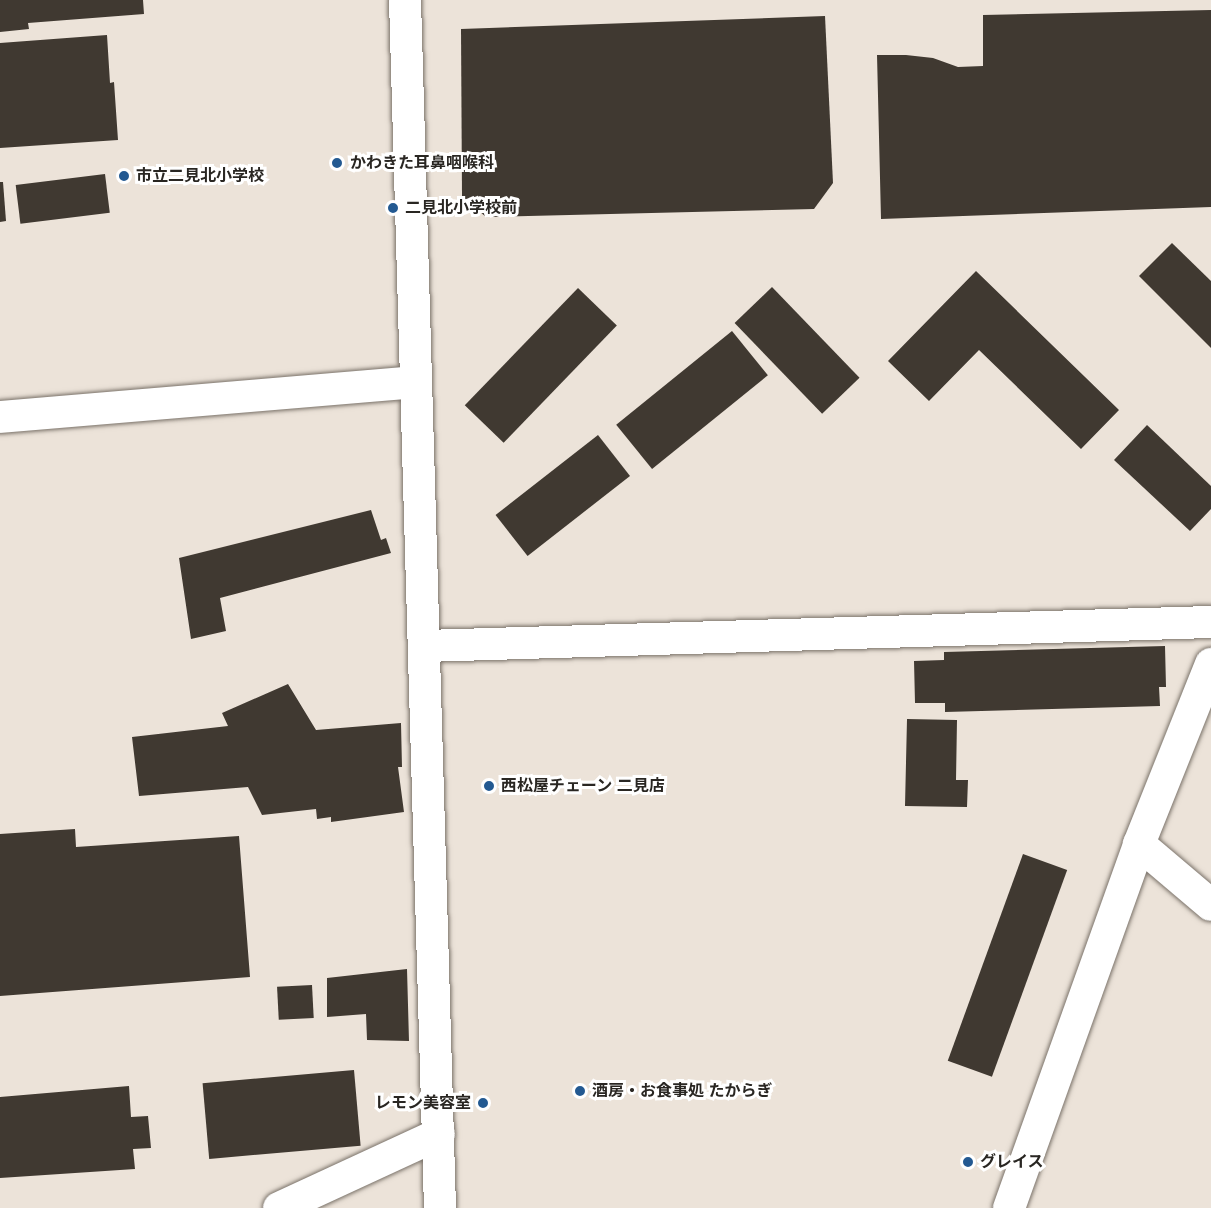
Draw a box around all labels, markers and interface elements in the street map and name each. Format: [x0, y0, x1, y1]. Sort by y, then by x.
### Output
place label: かわきた耳鼻咽喉科 [350, 153, 494, 173]
marker: かわきた耳鼻咽喉科 [328, 154, 346, 172]
place label: 市立二見北小学校 [136, 166, 264, 186]
marker: 市立二見北小学校 [117, 169, 131, 183]
place label: 二見北小学校前 [405, 198, 517, 218]
marker: 二見北小学校前 [386, 201, 400, 215]
place label: 西松屋チェーン 二見店 [501, 776, 666, 796]
marker: 西松屋チェーン 二見店 [482, 779, 496, 793]
place label: 酒房・お食事処 たからぎ [592, 1081, 773, 1101]
marker: 酒房・お食事処 たからぎ [573, 1084, 587, 1098]
place label: レモン美容室 [375, 1093, 471, 1113]
marker: レモン美容室 [476, 1096, 490, 1110]
place label: グレイス [980, 1152, 1044, 1172]
marker: グレイス [961, 1155, 975, 1169]

